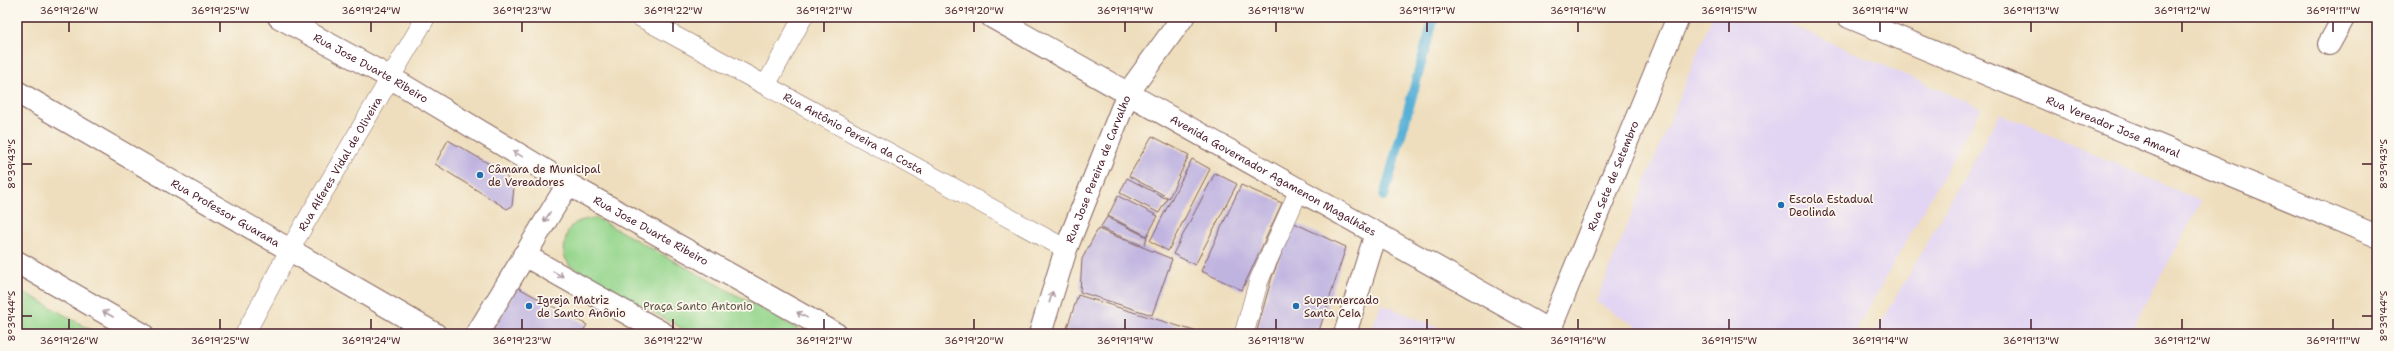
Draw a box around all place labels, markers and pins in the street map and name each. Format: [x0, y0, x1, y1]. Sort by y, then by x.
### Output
place label: Câmara de Municipal de Vereadores [488, 162, 601, 190]
marker: Câmara de Municipal de Vereadores [475, 170, 485, 180]
place label: Escola Estadual Deolinda [1789, 192, 1874, 220]
marker: Escola Estadual Deolinda [1776, 200, 1786, 210]
place label: Igreja Matriz de Santo Anônio [537, 293, 626, 321]
place label: Supermercado Santa Ceia [1304, 293, 1379, 321]
marker: Igreja Matriz de Santo Anônio [524, 301, 534, 311]
marker: Supermercado Santa Ceia [1291, 301, 1301, 311]

